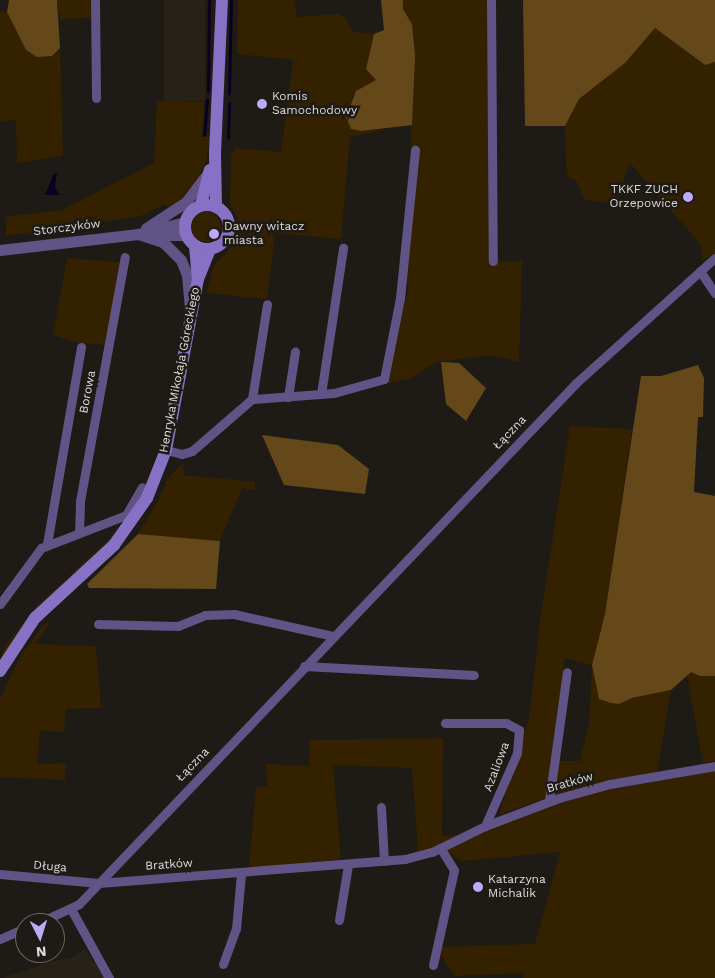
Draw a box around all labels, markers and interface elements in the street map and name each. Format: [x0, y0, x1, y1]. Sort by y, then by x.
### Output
place label: Komis Samochodowy [272, 90, 357, 118]
marker: Komis Samochodowy [256, 98, 268, 110]
place label: TKKF ZUCH Orzepowice [610, 183, 678, 211]
marker: TKKF ZUCH Orzepowice [682, 191, 694, 203]
street label: Storczyków [33, 217, 101, 239]
place label: Dawny witacz miasta [224, 220, 305, 248]
marker: Dawny witacz miasta [208, 228, 220, 240]
street label: Henryka Mikołaja Góreckiego [157, 286, 203, 454]
street label: Borowa [77, 369, 99, 415]
street label: Łączna [490, 413, 530, 453]
street label: Azaliowa [481, 740, 513, 794]
street label: Łączna [173, 745, 213, 785]
street label: Bratków [545, 769, 595, 797]
street label: Bratków [145, 856, 193, 874]
street label: Długa [33, 858, 67, 876]
place label: Katarzyna Michalik [488, 873, 546, 901]
marker: Katarzyna Michalik [472, 881, 484, 893]
north arrow [15, 913, 65, 963]
text: N [35, 944, 47, 960]

